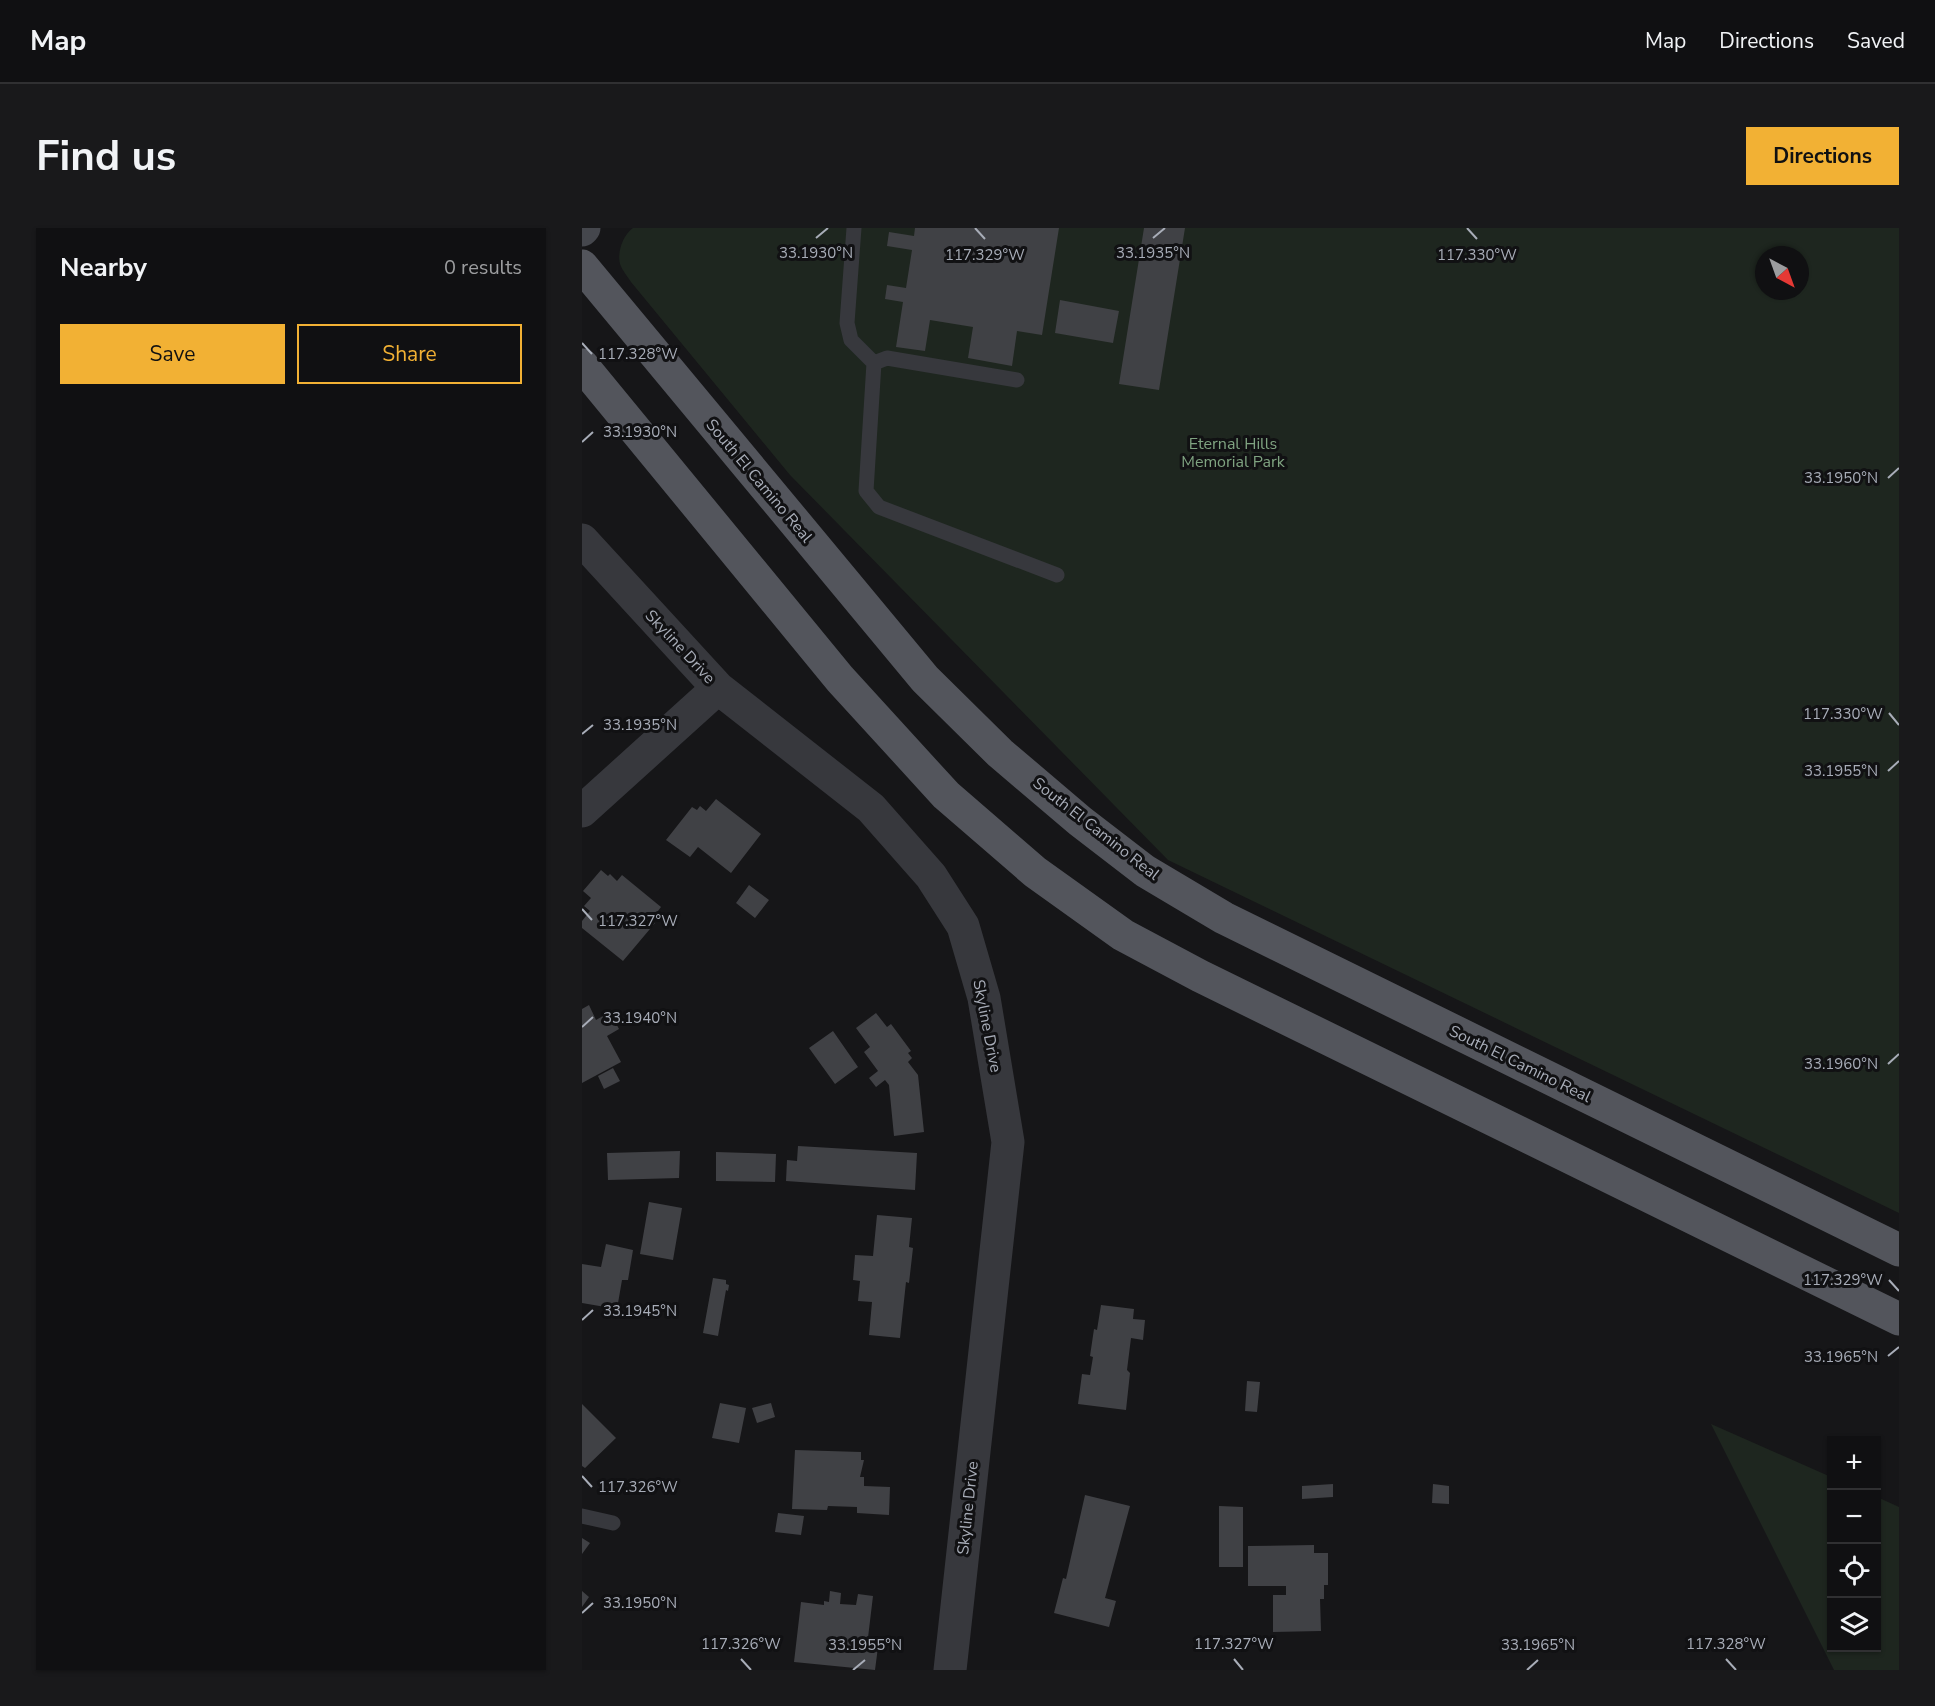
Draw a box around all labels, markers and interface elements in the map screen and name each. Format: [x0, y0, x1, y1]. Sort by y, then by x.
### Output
text: Map [30, 22, 86, 60]
text: Map [1645, 27, 1686, 55]
text: Directions [1719, 27, 1814, 55]
text: Saved [1847, 27, 1905, 55]
button: Directions [1746, 127, 1899, 185]
text: Find us [36, 128, 176, 185]
text: 33.1930°N [779, 243, 853, 263]
text: 33.1935°N [1116, 243, 1190, 263]
text: 117.329°W [945, 245, 1025, 265]
text: 117.330°W [1437, 245, 1517, 265]
north arrow [1755, 246, 1809, 300]
text: Nearby [60, 250, 147, 285]
text: 0 results [444, 254, 522, 281]
button: Save [60, 324, 285, 384]
button: Share [297, 324, 522, 384]
text: 117.328°W [598, 344, 678, 364]
street label: South El Camino Real [701, 414, 818, 548]
text: 33.1930°N [603, 422, 677, 442]
park label: Eternal Hills Memorial Park [1181, 433, 1286, 473]
text: 33.1950°N [1804, 468, 1878, 488]
street label: Skyline Drive [640, 605, 720, 689]
text: 117.330°W [1803, 704, 1883, 724]
text: 33.1935°N [603, 715, 677, 735]
text: 33.1955°N [1804, 761, 1878, 781]
street label: South El Camino Real [1028, 772, 1164, 886]
text: 117.327°W [598, 911, 678, 931]
street label: Skyline Drive [967, 978, 1007, 1074]
text: 33.1940°N [603, 1008, 677, 1028]
street label: South El Camino Real [1445, 1020, 1595, 1108]
text: 33.1960°N [1804, 1054, 1878, 1074]
text: 117.329°W [1803, 1270, 1883, 1290]
text: 33.1945°N [603, 1301, 677, 1321]
text: 33.1965°N [1804, 1347, 1878, 1367]
map controls [1827, 1436, 1881, 1652]
button: + [1827, 1436, 1881, 1490]
street label: Skyline Drive [952, 1460, 984, 1556]
text: 117.326°W [598, 1477, 678, 1497]
button: − [1827, 1490, 1881, 1544]
button: locate [1827, 1544, 1881, 1598]
text: 33.1950°N [603, 1593, 677, 1613]
button: layers [1827, 1598, 1881, 1652]
text: 117.326°W [701, 1634, 781, 1654]
text: 117.327°W [1194, 1634, 1274, 1654]
text: 117.328°W [1686, 1634, 1766, 1654]
text: 33.1955°N [828, 1635, 902, 1655]
text: 33.1965°N [1501, 1635, 1575, 1655]

